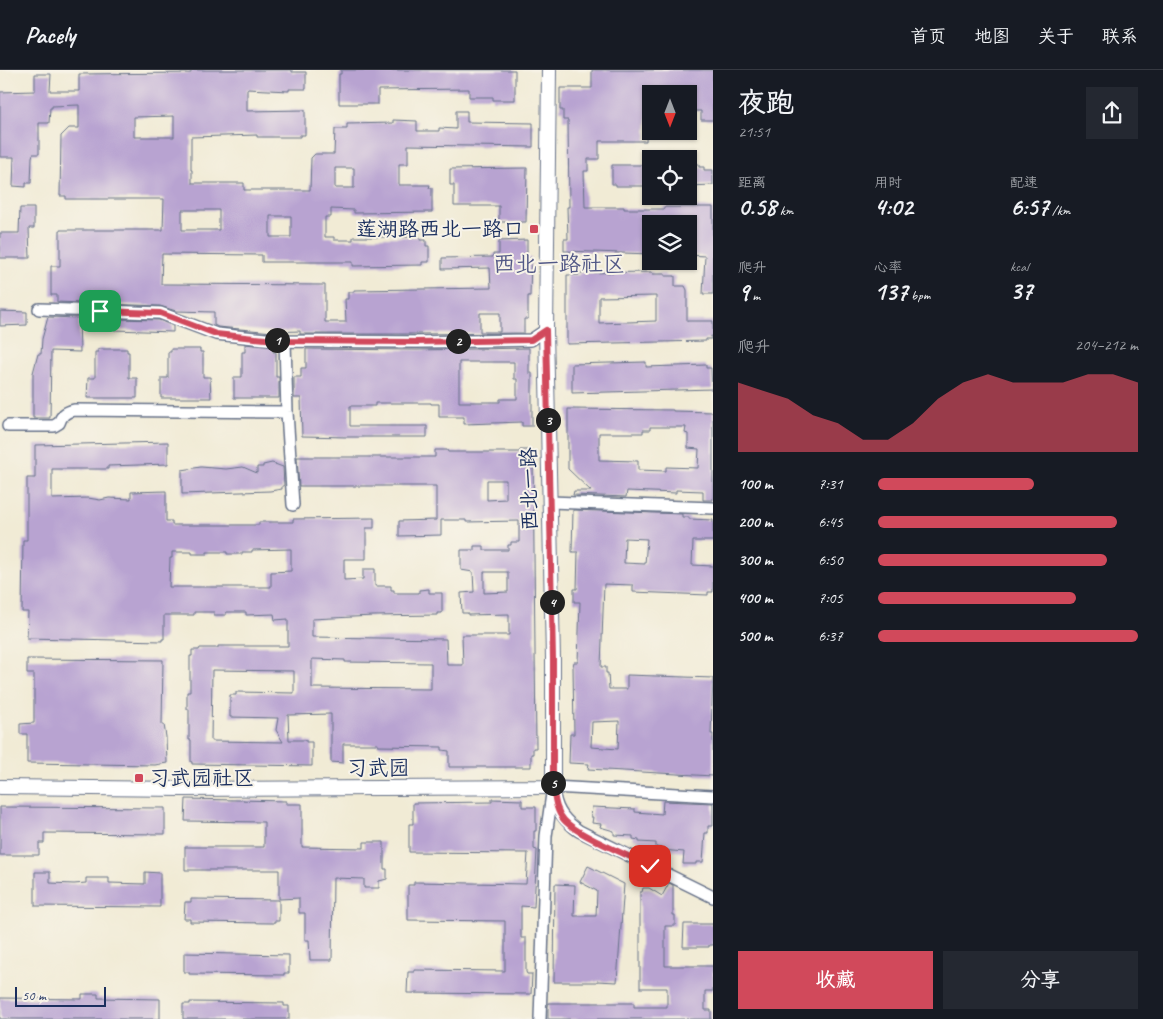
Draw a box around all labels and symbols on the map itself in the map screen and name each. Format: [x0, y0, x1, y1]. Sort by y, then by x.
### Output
north arrow [642, 85, 698, 140]
place label: 莲湖路西北一路口 [356, 216, 524, 242]
marker: 莲湖路西北一路口 [528, 223, 540, 235]
district label: 西北一路社区 [493, 250, 625, 278]
pin [79, 290, 121, 332]
pin: 1 [264, 328, 290, 352]
pin: 2 [446, 328, 470, 354]
pin: 3 [536, 408, 560, 432]
street label: 西北一路 [515, 447, 543, 531]
pin: 4 [540, 590, 564, 614]
street label: 习武园 [347, 755, 410, 781]
place label: 习武园社区 [149, 765, 254, 791]
pin: 5 [540, 770, 566, 796]
marker: 习武园社区 [133, 772, 145, 784]
pin [629, 845, 671, 887]
scale bar [15, 984, 106, 1007]

